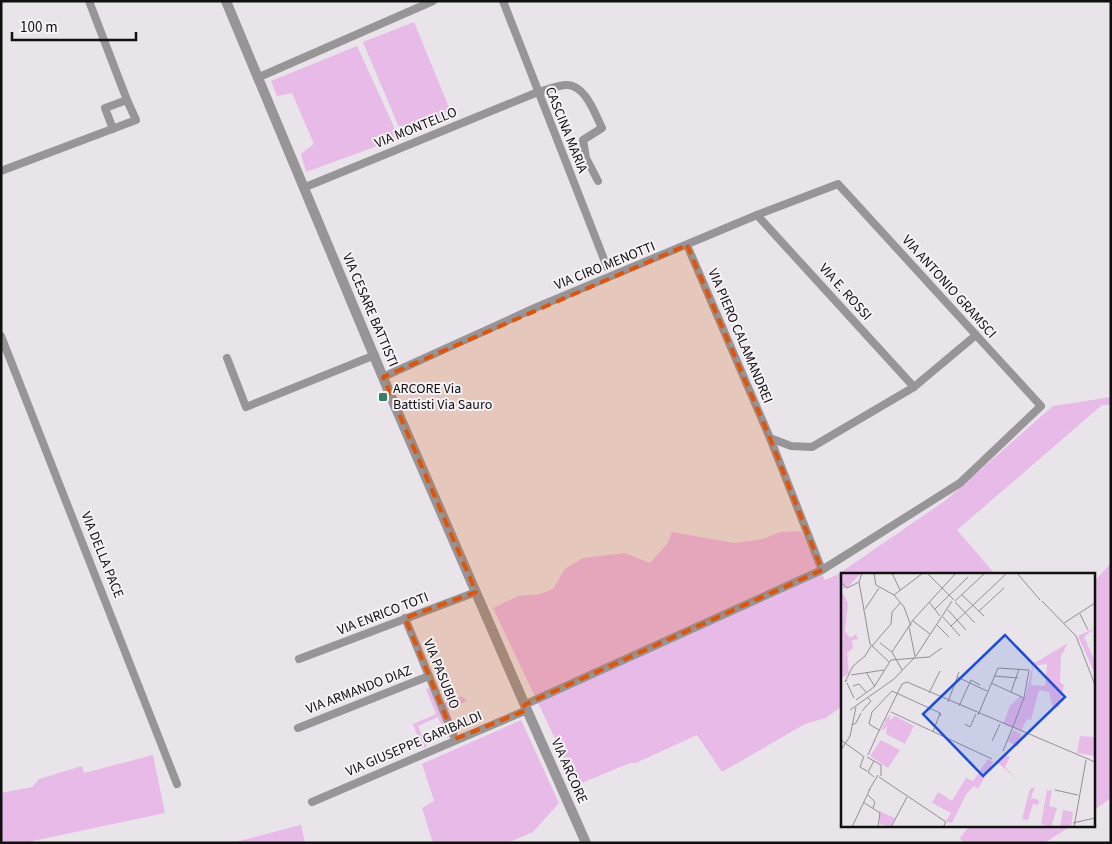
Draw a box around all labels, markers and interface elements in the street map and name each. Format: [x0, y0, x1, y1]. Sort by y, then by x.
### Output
scale bar [12, 10, 136, 42]
text: 100 m [20, 17, 58, 38]
street label: CASCINA MARIA [540, 84, 593, 176]
street label: VIA MONTELLO [372, 102, 460, 154]
street label: VIA ANTONIO GRAMSCI [897, 231, 1001, 343]
street label: VIA CIRO MENOTTI [552, 237, 658, 295]
street label: VIA CESARE BATTISTI [337, 250, 403, 370]
street label: VIA E. ROSSI [814, 259, 876, 325]
street label: VIA PIERO CALAMANDREI [702, 265, 778, 407]
place label: ARCORE Via Battisti Via Sauro [393, 379, 492, 415]
marker: ARCORE Via Battisti Via Sauro [377, 391, 389, 403]
street label: VIA DELLA PACE [76, 509, 128, 601]
inset map [841, 573, 1094, 826]
street label: VIA ENRICO TOTI [334, 587, 432, 641]
street label: VIA PASUBIO [418, 636, 464, 712]
street label: VIA ARMANDO DIAZ [303, 661, 415, 719]
street label: VIA GIUSEPPE GARIBALDI [343, 706, 485, 782]
street label: VIA ARCORE [546, 735, 592, 807]

